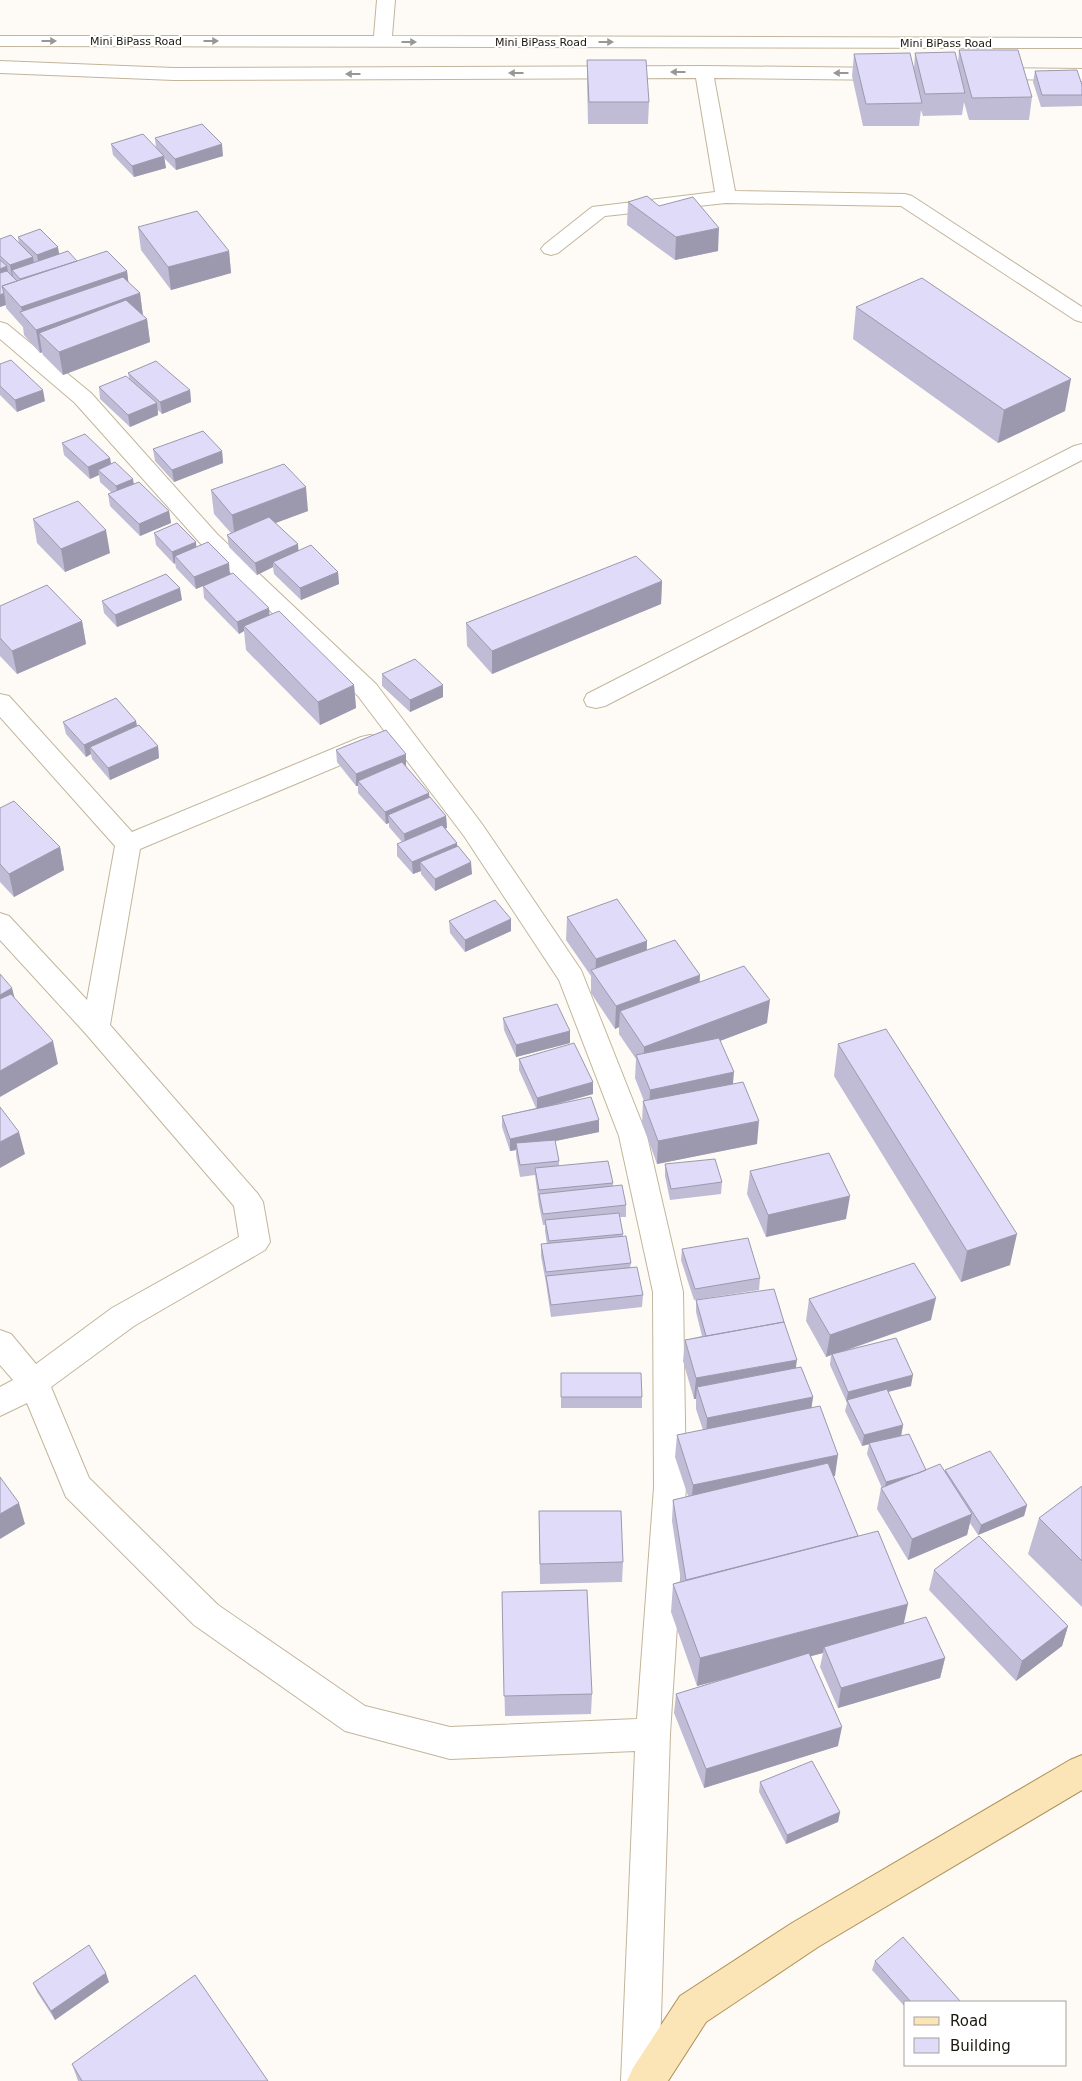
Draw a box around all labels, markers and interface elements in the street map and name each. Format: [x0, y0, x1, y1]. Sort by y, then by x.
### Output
street label: Mini BiPass Road [90, 35, 182, 48]
street label: Mini BiPass Road [495, 36, 587, 49]
one-way arrow [41, 37, 57, 45]
one-way arrow [203, 37, 219, 45]
street label: Mini BiPass Road [900, 37, 992, 50]
one-way arrow [401, 38, 417, 46]
one-way arrow [598, 38, 614, 46]
one-way arrow [670, 68, 686, 76]
one-way arrow [508, 69, 524, 77]
one-way arrow [833, 69, 849, 77]
one-way arrow [345, 70, 361, 78]
legend [904, 2001, 1067, 2066]
text: Road [950, 2012, 988, 2030]
text: Building [950, 2037, 1011, 2055]

